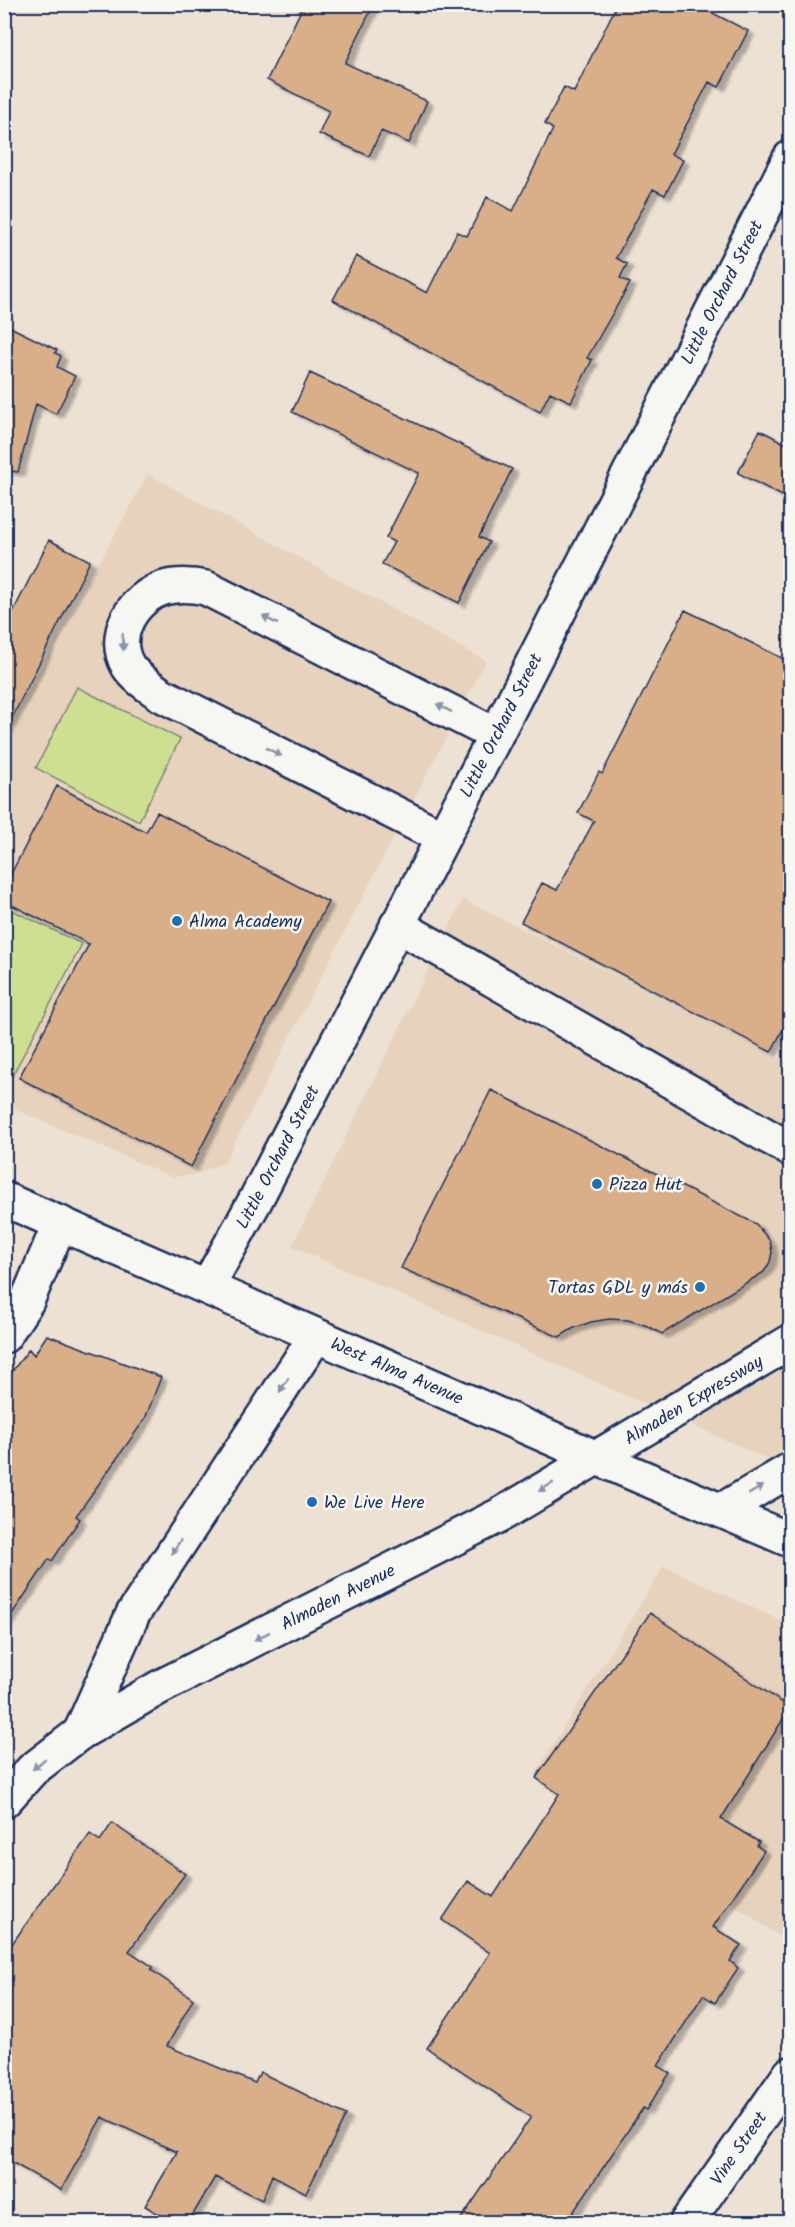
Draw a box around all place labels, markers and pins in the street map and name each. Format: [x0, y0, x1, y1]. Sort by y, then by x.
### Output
place label: Alma Academy [189, 908, 302, 937]
marker: Alma Academy [170, 914, 184, 928]
place label: Pizza Hut [609, 1171, 683, 1200]
marker: Pizza Hut [590, 1177, 604, 1191]
place label: Tortas GDL y más [548, 1274, 688, 1303]
marker: Tortas GDL y más [693, 1280, 707, 1294]
place label: We Live Here [324, 1489, 425, 1518]
marker: We Live Here [305, 1495, 319, 1509]

